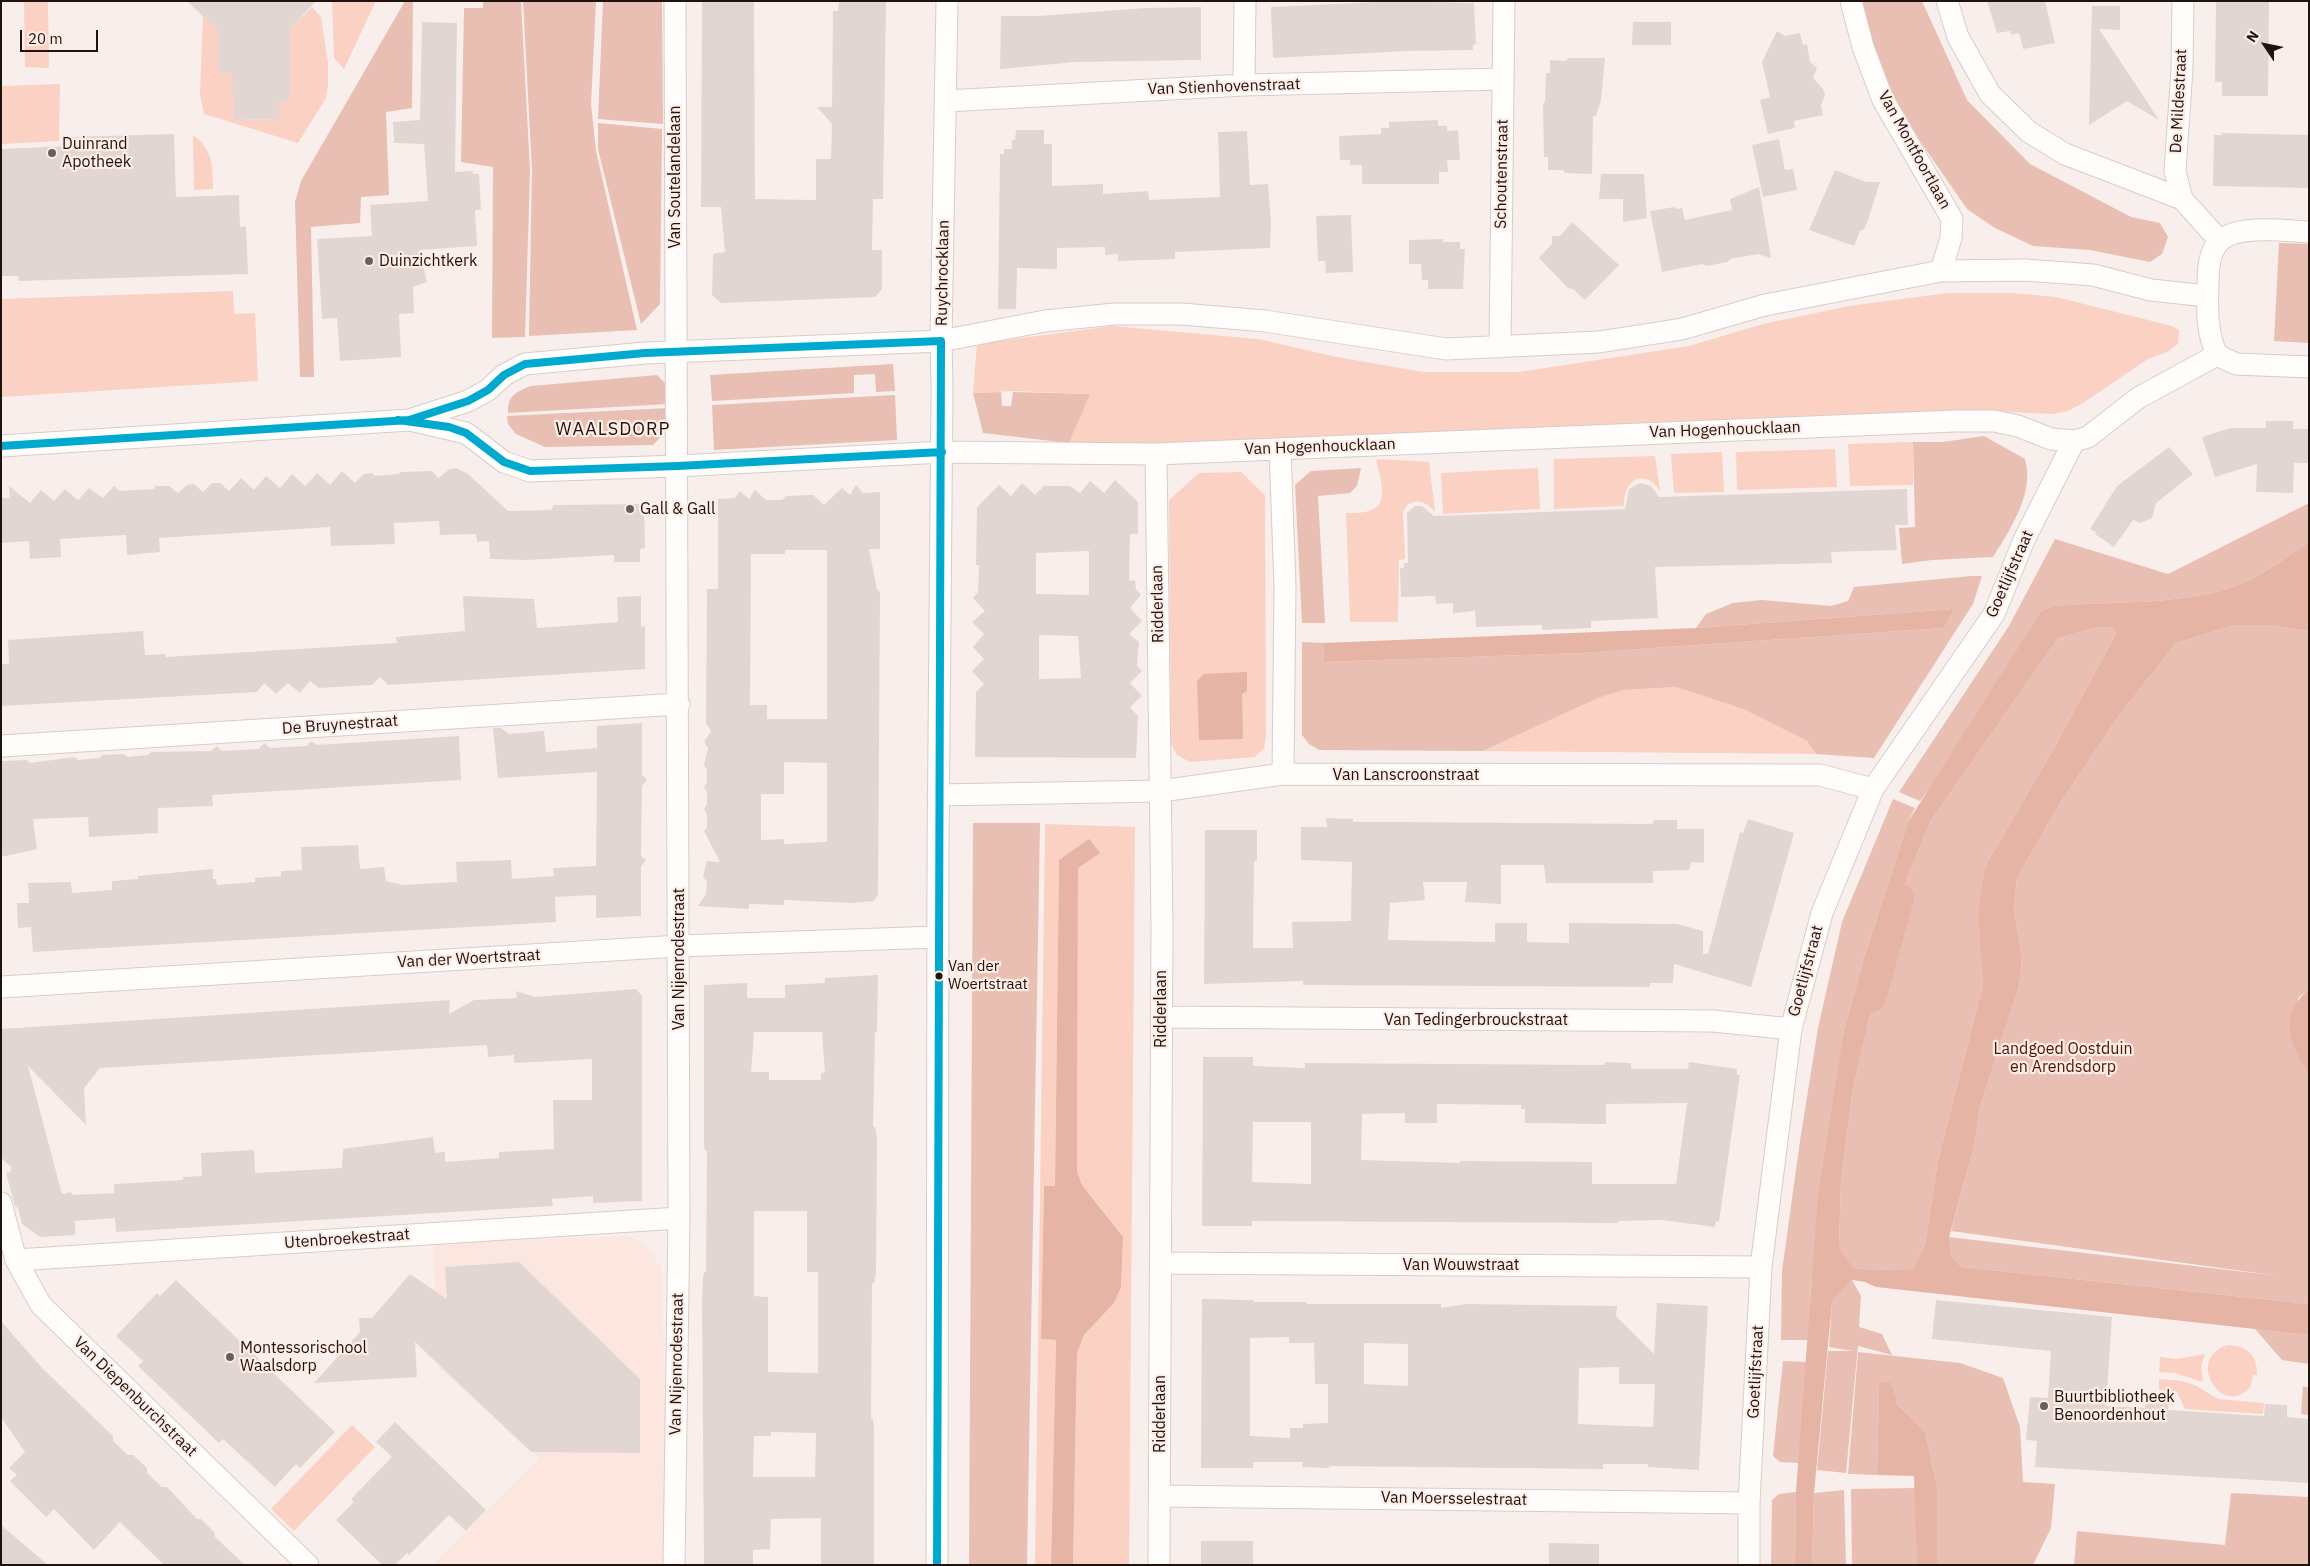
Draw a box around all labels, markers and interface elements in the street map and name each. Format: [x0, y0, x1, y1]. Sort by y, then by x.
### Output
scale bar [22, 20, 100, 52]
north arrow [2240, 20, 2290, 70]
text: N [2242, 27, 2263, 46]
text: 20 m [28, 29, 63, 48]
street label: De Mildestraat [2167, 48, 2191, 154]
street label: Van Stienhovenstraat [1147, 75, 1301, 99]
street label: Van Montfoortlaan [1874, 87, 1954, 213]
street label: Van Soutelandelaan [665, 106, 685, 248]
street label: Schoutenstraat [1491, 119, 1513, 229]
place label: Duinrand Apotheek [62, 134, 131, 172]
marker: Duinrand Apotheek [46, 147, 58, 159]
street label: Ruychrocklaan [932, 220, 954, 326]
place label: Duinzichtkerk [379, 251, 477, 271]
marker: Duinzichtkerk [363, 255, 375, 267]
street label: Van Hogenhoucklaan [1649, 418, 1801, 442]
district label: WAALSDORP [554, 419, 672, 441]
street label: Van Hogenhoucklaan [1244, 435, 1396, 459]
place label: Gall & Gall [640, 499, 715, 519]
marker: Gall & Gall [624, 503, 636, 515]
street label: Goetlijfstraat [1982, 527, 2038, 621]
street label: Ridderlaan [1148, 565, 1168, 643]
street label: De Bruynestraat [281, 711, 399, 739]
street label: Van Lanscroonstraat [1333, 765, 1479, 785]
street label: Van Nijenrodestraat [669, 888, 689, 1030]
street label: Goetlijfstraat [1785, 923, 1827, 1019]
street label: Van der Woertstraat [397, 946, 541, 972]
place label: Van der Woertstraat [948, 958, 1028, 993]
street label: Ridderlaan [1151, 970, 1171, 1048]
marker: Van der Woertstraat [934, 971, 944, 981]
street label: Van Tedingerbrouckstraat [1384, 1010, 1568, 1030]
park label: Landgoed Oostduin en Arendsdorp [1993, 1039, 2133, 1077]
street label: Utenbroekestraat [284, 1225, 410, 1253]
street label: Van Wouwstraat [1403, 1255, 1519, 1275]
street label: Van Nijenrodestraat [666, 1293, 688, 1435]
street label: Goetlijfstraat [1744, 1325, 1768, 1419]
street label: Van Diepenburchstraat [69, 1333, 201, 1461]
place label: Montessorischool Waalsdorp [240, 1338, 367, 1376]
marker: Montessorischool Waalsdorp [224, 1351, 236, 1363]
street label: Ridderlaan [1150, 1375, 1170, 1453]
place label: Buurtbibliotheek Benoordenhout [2054, 1387, 2175, 1425]
marker: Buurtbibliotheek Benoordenhout [2038, 1400, 2050, 1412]
street label: Van Moersselestraat [1381, 1488, 1527, 1510]

